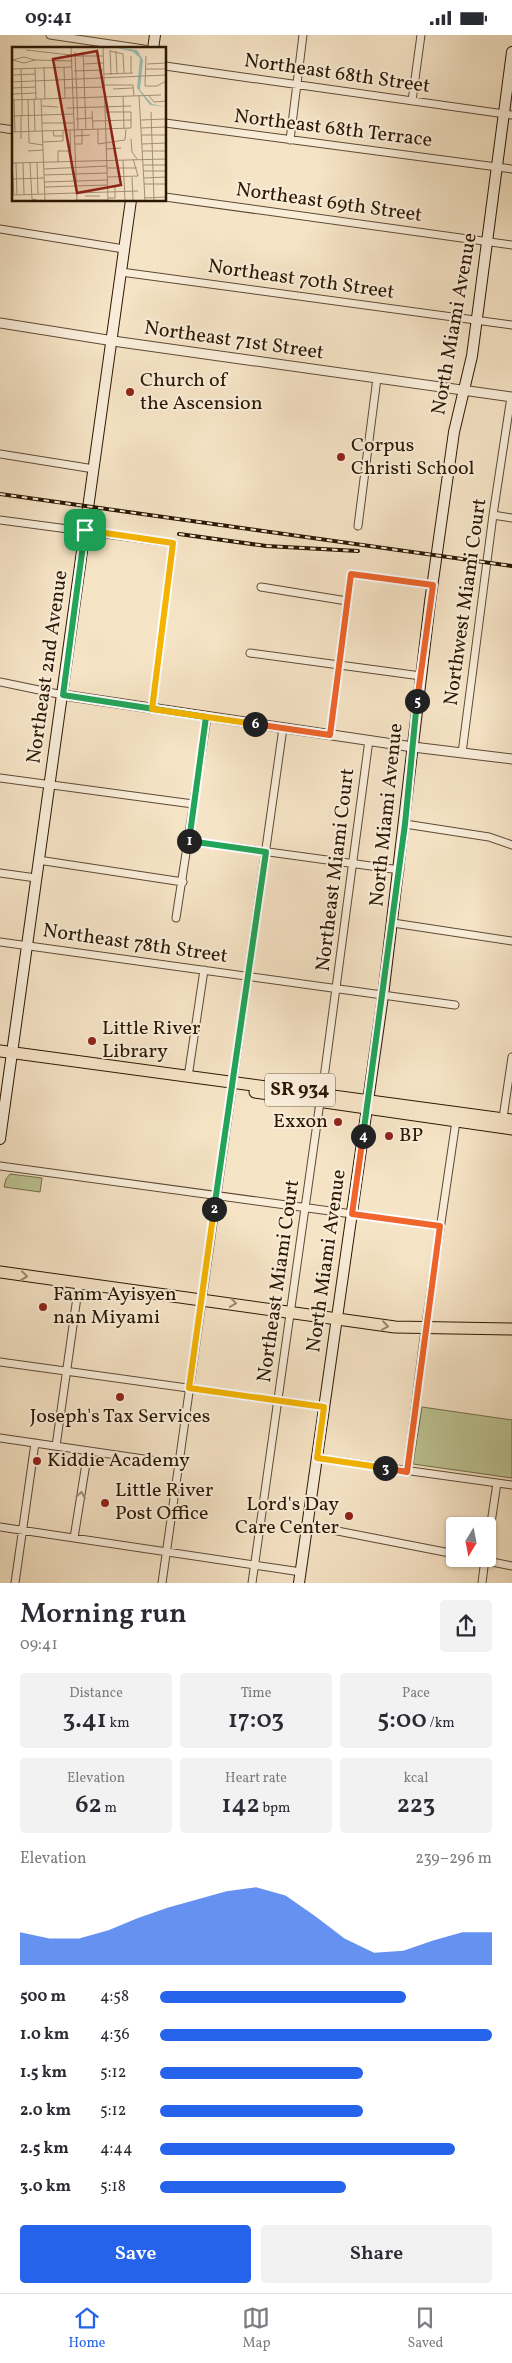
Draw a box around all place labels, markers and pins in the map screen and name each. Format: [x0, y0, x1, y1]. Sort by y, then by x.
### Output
place label: Church of the Ascension [140, 367, 263, 418]
marker: Church of the Ascension [124, 386, 136, 398]
place label: Corpus Christi School [351, 432, 474, 483]
marker: Corpus Christi School [335, 451, 347, 463]
pin [64, 509, 106, 551]
pin: 5 [404, 689, 430, 713]
pin: 6 [242, 711, 268, 737]
pin: 1 [176, 829, 202, 853]
place label: Little River Library [102, 1015, 200, 1066]
marker: Little River Library [86, 1035, 98, 1047]
place label: Exxon [273, 1108, 328, 1136]
marker: Exxon [332, 1116, 344, 1128]
place label: BP [399, 1122, 423, 1150]
pin: 4 [350, 1123, 376, 1149]
marker: BP [383, 1130, 395, 1142]
pin: 2 [202, 1197, 226, 1221]
place label: Fanm Ayisyen nan Miyami [53, 1281, 177, 1332]
marker: Fanm Ayisyen nan Miyami [37, 1301, 49, 1313]
marker: Joseph's Tax Services [114, 1391, 126, 1403]
place label: Joseph's Tax Services [30, 1403, 210, 1431]
place label: Kiddie Academy [47, 1447, 190, 1475]
marker: Kiddie Academy [31, 1455, 43, 1467]
pin: 3 [372, 1455, 398, 1481]
place label: Little River Post Office [115, 1477, 213, 1528]
place label: Lord's Day Care Center [235, 1491, 339, 1542]
marker: Little River Post Office [99, 1497, 111, 1509]
marker: Lord's Day Care Center [343, 1510, 355, 1522]

